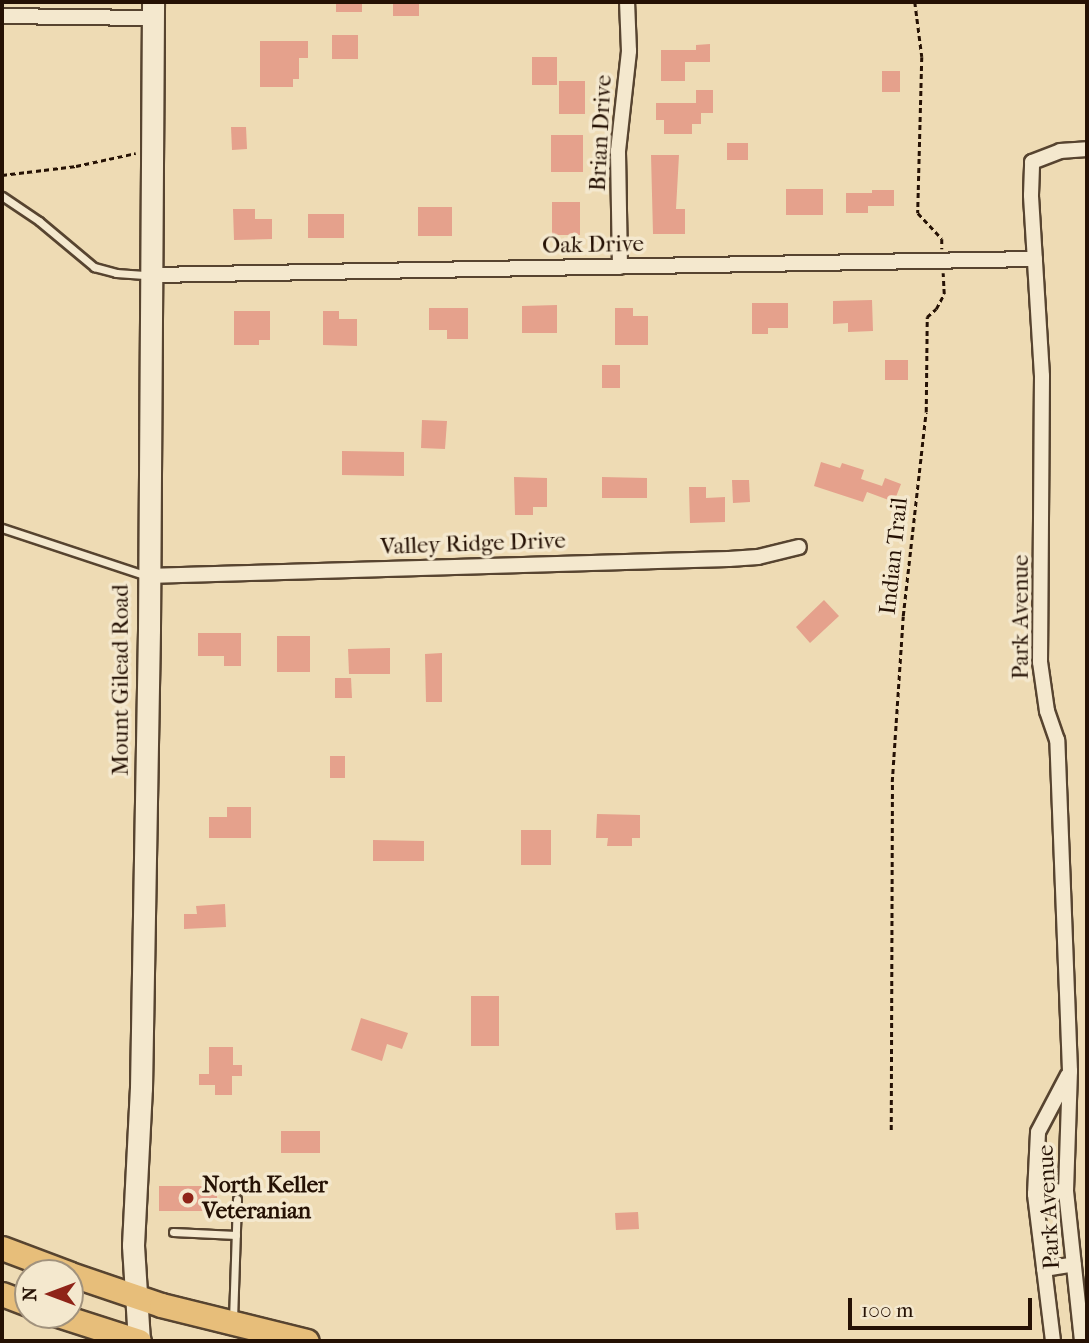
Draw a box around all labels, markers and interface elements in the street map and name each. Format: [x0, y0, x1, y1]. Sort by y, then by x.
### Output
street label: Brian Drive [584, 74, 618, 192]
street label: Oak Drive [542, 230, 644, 260]
street label: Indian Trail [874, 496, 914, 616]
street label: Valley Ridge Drive [380, 527, 566, 561]
street label: Park Avenue [1007, 555, 1035, 679]
street label: Mount Gilead Road [107, 584, 135, 776]
street label: Park Avenue [1032, 1144, 1066, 1270]
place label: North Keller Veteranian [202, 1171, 328, 1225]
marker: North Keller Veteranian [180, 1190, 196, 1206]
north arrow [14, 1259, 84, 1329]
scale bar [851, 1284, 1035, 1328]
text: N [19, 1287, 41, 1301]
text: 100 m [861, 1298, 914, 1322]

